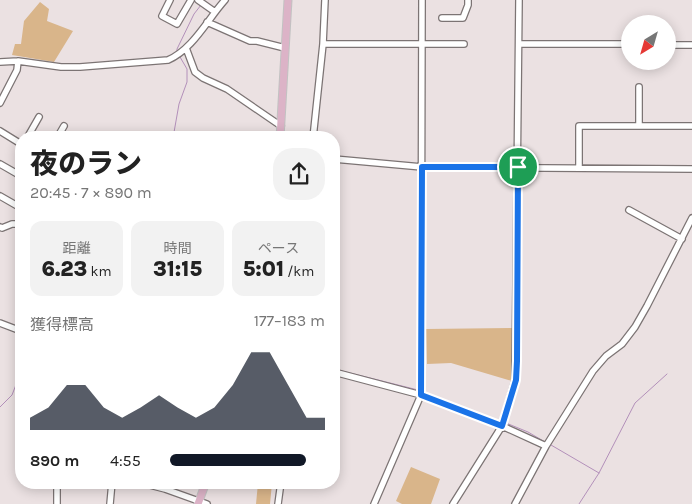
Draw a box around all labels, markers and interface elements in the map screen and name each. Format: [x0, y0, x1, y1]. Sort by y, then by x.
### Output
north arrow [621, 15, 676, 70]
map controls [621, 15, 676, 70]
pin [497, 146, 539, 188]
text: 夜のラン [30, 147, 142, 180]
button: share [273, 148, 325, 200]
icon: arrive [504, 153, 532, 181]
text: 20:45 · 7 × 890 m [30, 183, 152, 202]
text: 距離 [63, 240, 91, 257]
text: 時間 [164, 240, 192, 257]
text: ペース [258, 240, 299, 257]
text: 6.23 [41, 257, 87, 281]
text: 31:15 [153, 257, 202, 281]
text: 5:01 [243, 257, 284, 281]
text: km [87, 263, 112, 280]
text: /km [284, 263, 314, 280]
text: 177–183 m [254, 311, 325, 330]
text: 獲得標高 [30, 315, 94, 334]
text: 890 m [30, 451, 79, 470]
text: 4:55 [110, 451, 141, 470]

